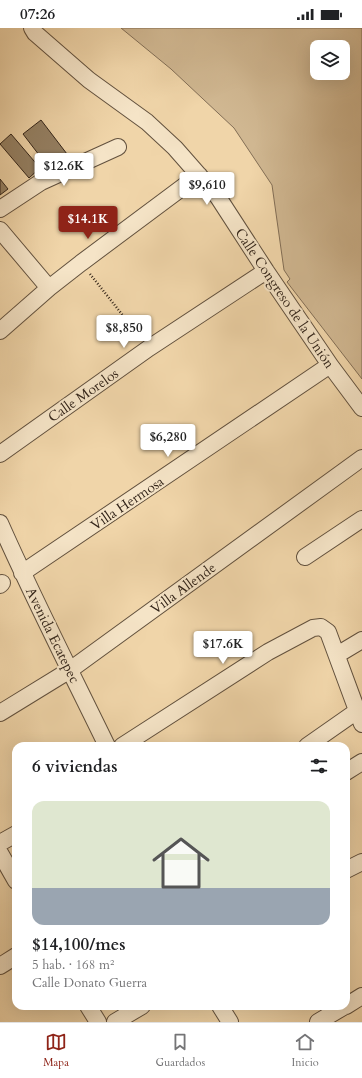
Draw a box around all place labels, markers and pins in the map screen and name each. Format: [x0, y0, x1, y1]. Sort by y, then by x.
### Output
pin: $12.6K [31, 153, 97, 187]
pin: $9,610 [174, 172, 240, 206]
pin: $14.1K [55, 206, 121, 240]
pin: $8,850 [91, 315, 157, 349]
pin: $6,280 [135, 424, 201, 458]
pin: $17.6K [190, 631, 256, 665]

